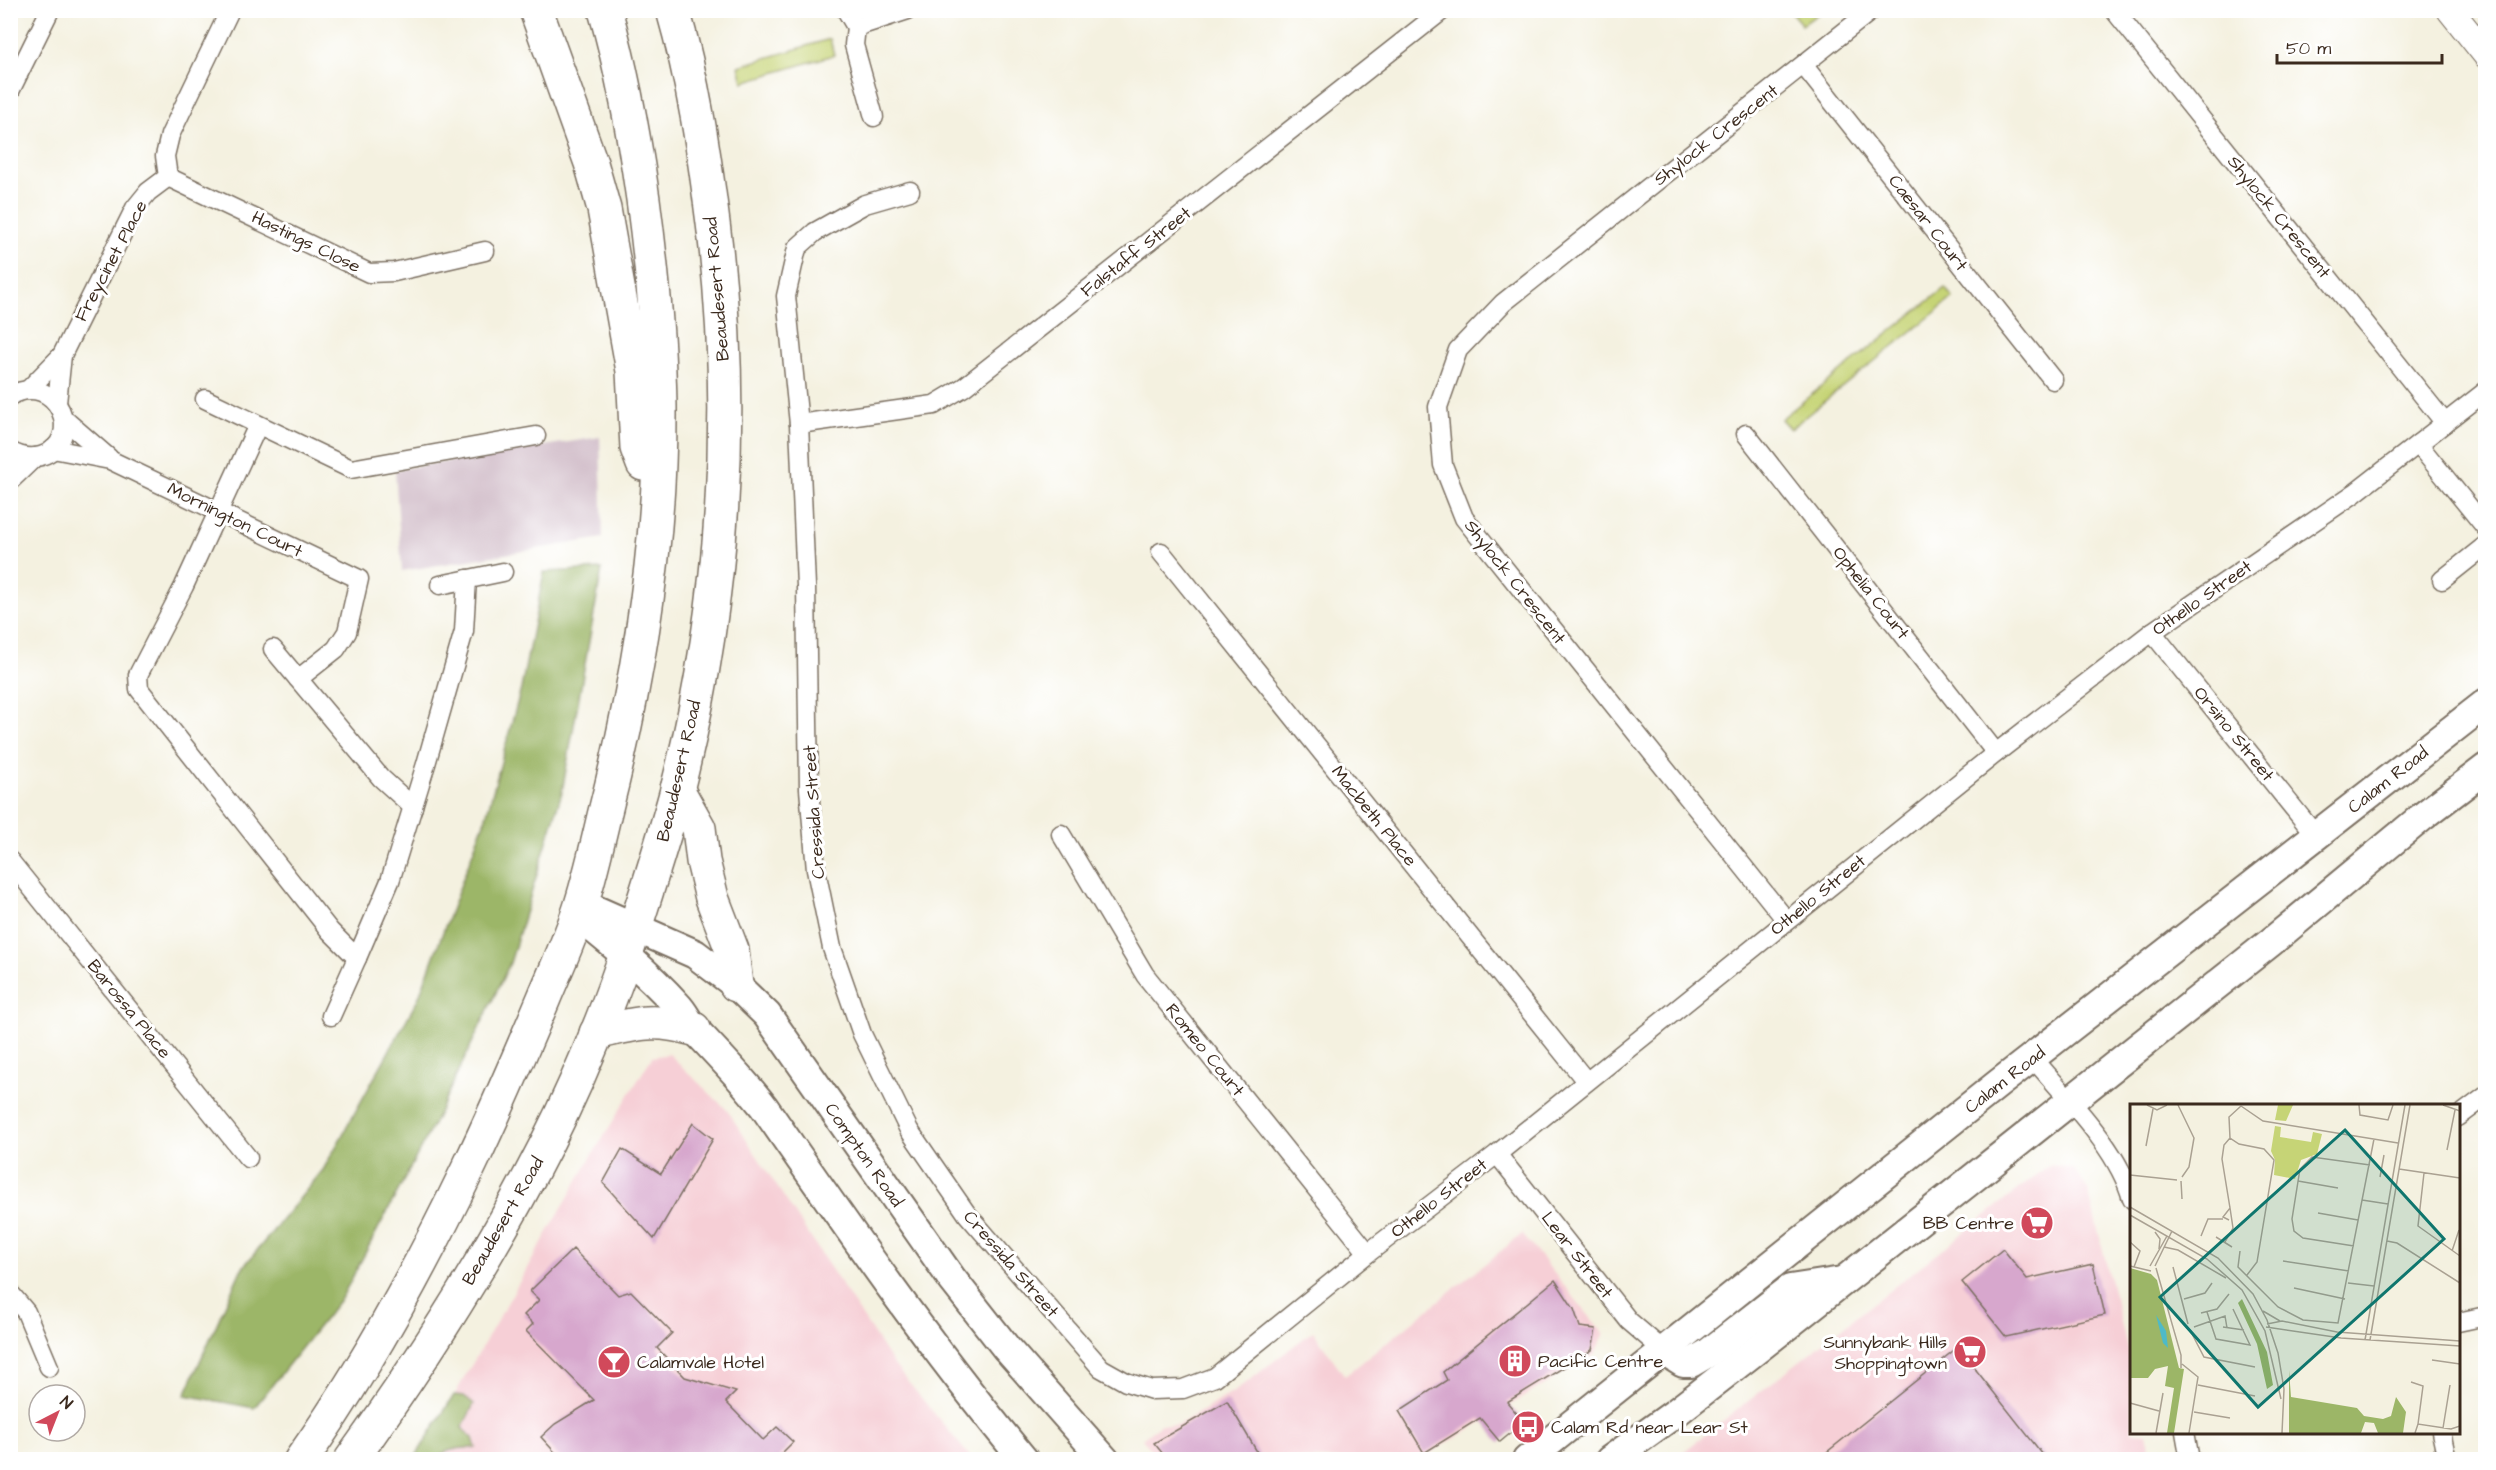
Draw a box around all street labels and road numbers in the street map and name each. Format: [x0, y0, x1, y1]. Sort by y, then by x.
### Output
street label: Shylock Crescent [1648, 78, 1785, 192]
street label: Shylock Crescent [2221, 150, 2337, 285]
street label: Caesar Court [1882, 170, 1974, 277]
street label: Freycinet Place [69, 196, 154, 326]
street label: Falstaff Street [1075, 200, 1197, 303]
street label: Hastings Close [247, 205, 365, 280]
street label: Beaudesert Road [698, 216, 736, 362]
street label: Mornington Court [163, 476, 308, 565]
street label: Shylock Crescent [1458, 514, 1572, 651]
street label: Ophelia Court [1827, 541, 1916, 645]
street label: Othello Street [2147, 554, 2257, 642]
street label: Orsino Street [2188, 681, 2281, 787]
street label: Beaudesert Road [651, 698, 707, 844]
street label: Calam Road [2342, 740, 2434, 820]
street label: Cressida Street [797, 743, 831, 880]
street label: Macbeth Place [1325, 760, 1423, 872]
street label: Othello Street [1765, 848, 1872, 941]
street label: Barossa Place [81, 954, 177, 1064]
street label: Romeo Court [1160, 998, 1251, 1102]
street label: Calam Road [1959, 1040, 2051, 1120]
street label: Compton Road [819, 1098, 909, 1212]
street label: Beaudesert Road [456, 1152, 550, 1290]
street label: Othello Street [1385, 1152, 1493, 1244]
street label: Cressida Street [957, 1205, 1065, 1323]
street label: Lear Street [1535, 1206, 1619, 1304]

